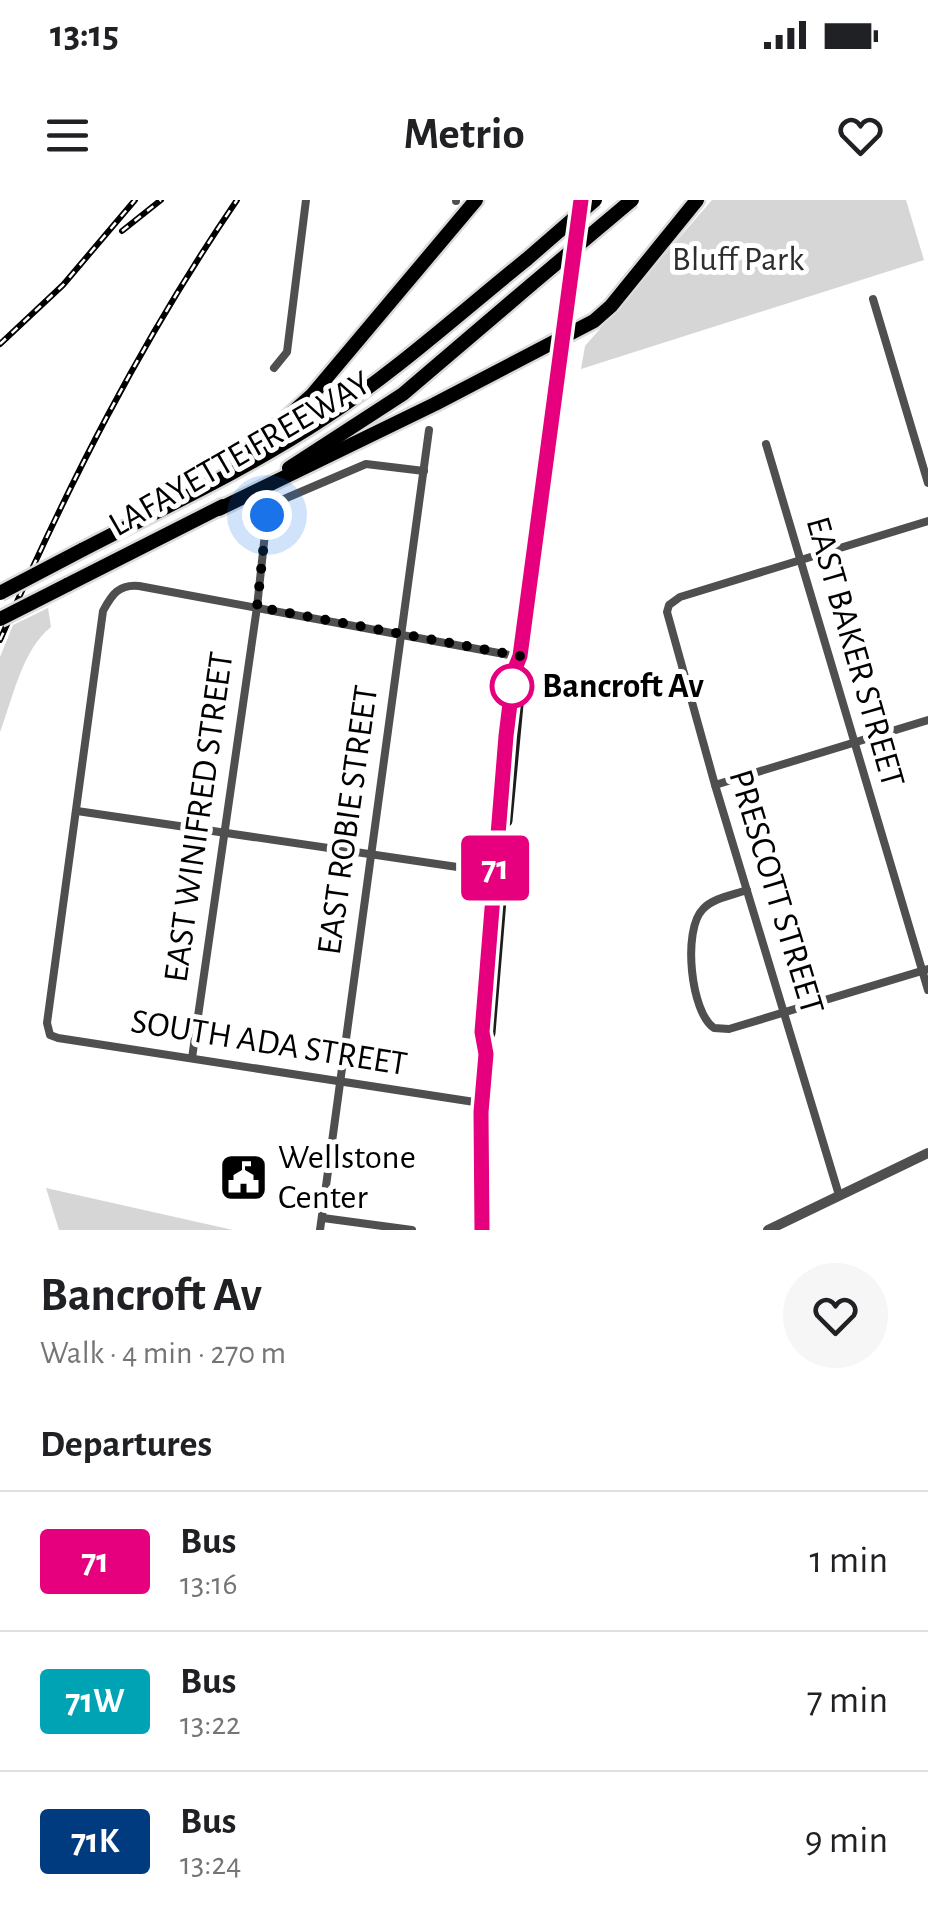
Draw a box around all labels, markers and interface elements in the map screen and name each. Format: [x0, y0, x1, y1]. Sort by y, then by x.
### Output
text: 13:15 [50, 16, 119, 54]
icon: menu [40, 108, 95, 163]
icon: heart [833, 108, 888, 163]
text: Metrio [403, 112, 525, 157]
park label: Bluff Park [672, 242, 804, 277]
street label: LAFAYETTE FREEWAY [103, 365, 377, 543]
your location [242, 490, 292, 540]
street label: EAST BAKER STREET [800, 513, 910, 791]
street label: EAST WINIFRED STREET [158, 650, 240, 984]
marker: Bancroft Av [491, 665, 533, 707]
place label: Bancroft Av [542, 669, 704, 704]
street label: EAST ROBIE STREET [312, 683, 384, 957]
street label: PRESCOTT STREET [722, 766, 830, 1018]
line badge: 71 [450, 836, 540, 900]
text: 71 [481, 851, 509, 886]
street label: SOUTH ADA STREET [128, 1004, 410, 1082]
place label: Wellstone Center [278, 1140, 416, 1215]
public building icon: Wellstone Center [217, 1151, 269, 1203]
button: heart [783, 1263, 888, 1368]
text: Bancroft Av [40, 1272, 262, 1320]
text: Walk · 4 min · 270 m [40, 1337, 286, 1369]
text: Departures [40, 1426, 212, 1464]
text: Bus [180, 1523, 236, 1561]
text: 1 min [809, 1542, 888, 1580]
text: 71 [81, 1544, 109, 1579]
text: 13:16 [180, 1568, 238, 1600]
text: Bus [180, 1663, 236, 1701]
text: 7 min [807, 1682, 888, 1720]
text: 71W [65, 1684, 125, 1719]
text: 13:22 [180, 1708, 241, 1740]
text: Bus [180, 1803, 236, 1841]
text: 9 min [805, 1822, 888, 1860]
text: 71K [71, 1824, 119, 1859]
text: 13:24 [180, 1848, 241, 1880]

